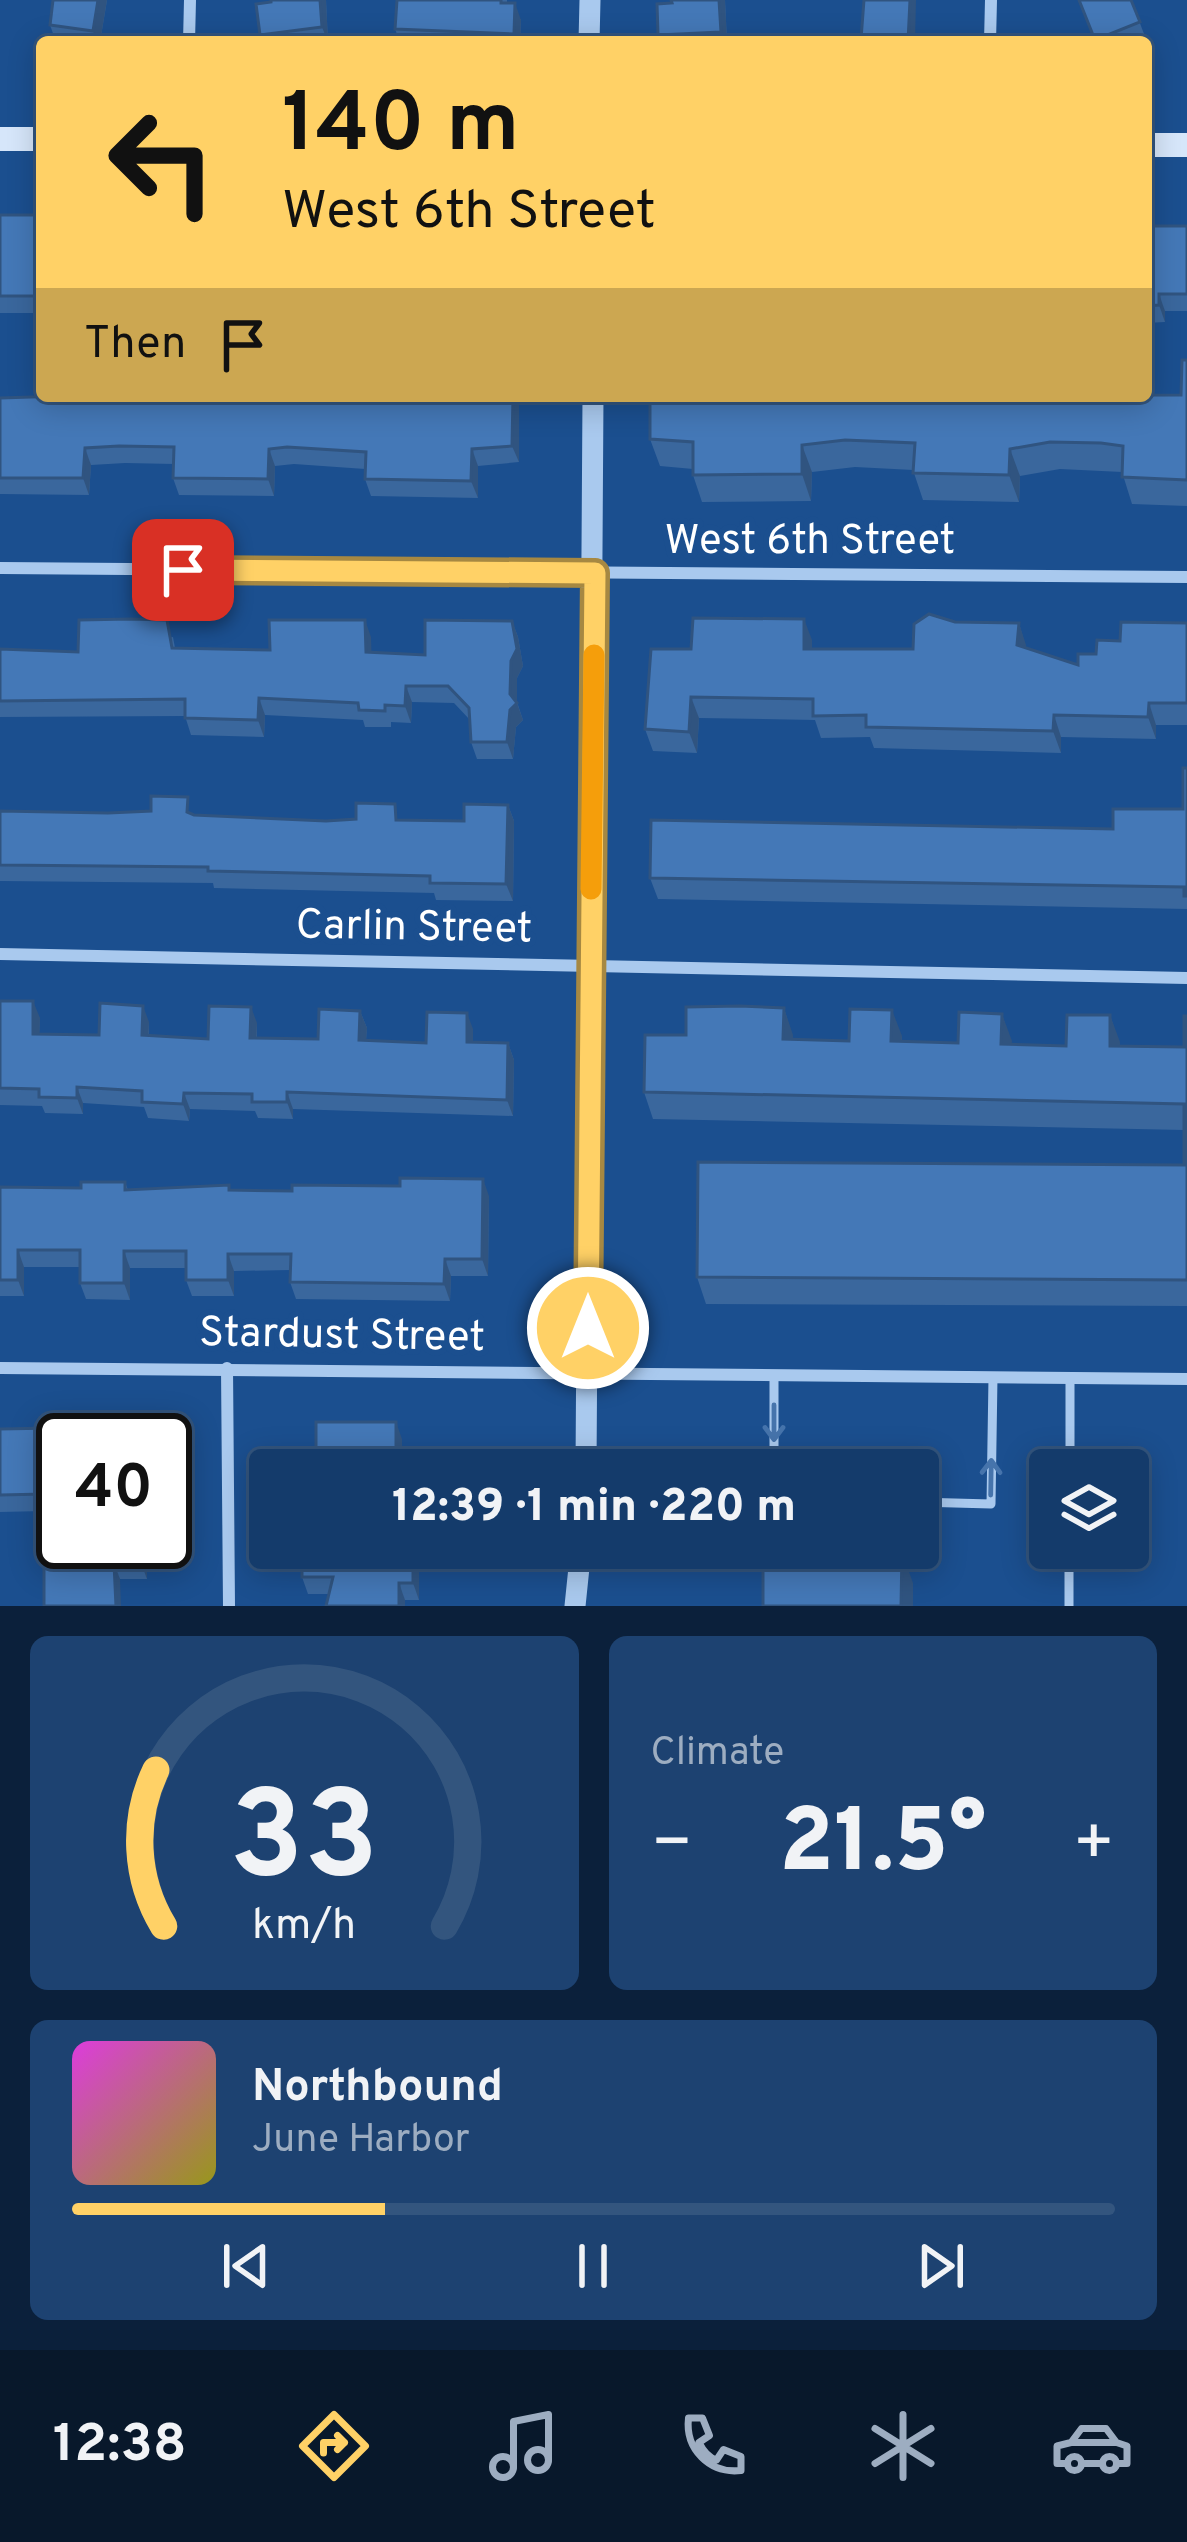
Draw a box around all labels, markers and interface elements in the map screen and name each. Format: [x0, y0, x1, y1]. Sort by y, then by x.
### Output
text: 140 m [282, 75, 519, 181]
icon: left [84, 84, 240, 240]
text: West 6th Street [282, 179, 656, 248]
icon: arrive [210, 312, 276, 378]
text: Then [84, 317, 186, 374]
street label: West 6th Street [665, 516, 955, 569]
pin [132, 519, 234, 621]
icon: arrive [150, 537, 216, 603]
street label: Carlin Street [295, 900, 533, 958]
position arrow [525, 1265, 651, 1391]
street label: Stardust Street [199, 1308, 485, 1366]
one-way arrow [763, 1403, 785, 1442]
speed limit sign: 40 [36, 1413, 192, 1569]
map controls [1029, 1449, 1149, 1569]
button: layers [1029, 1449, 1149, 1569]
one-way arrow [980, 1458, 1003, 1497]
text: 12:39 · 1 min · 220 m [392, 1480, 796, 1537]
text: Climate [651, 1730, 784, 1779]
text: 33 [229, 1765, 379, 1923]
text: 21.5° [779, 1790, 986, 1903]
text: − [651, 1805, 693, 1888]
text: + [1072, 1805, 1115, 1888]
text: km/h [252, 1900, 356, 1954]
text: Northbound [252, 2060, 503, 2117]
text: June Harbor [252, 2117, 470, 2166]
icon: previous [213, 2233, 279, 2299]
icon: pause [560, 2233, 626, 2299]
icon: next [908, 2233, 974, 2299]
icon: directions [292, 2404, 376, 2488]
icon: music [482, 2404, 566, 2488]
icon: phone [671, 2404, 755, 2488]
icon: climate [861, 2404, 945, 2488]
icon: car [1050, 2404, 1134, 2488]
text: 12:38 [53, 2412, 187, 2481]

